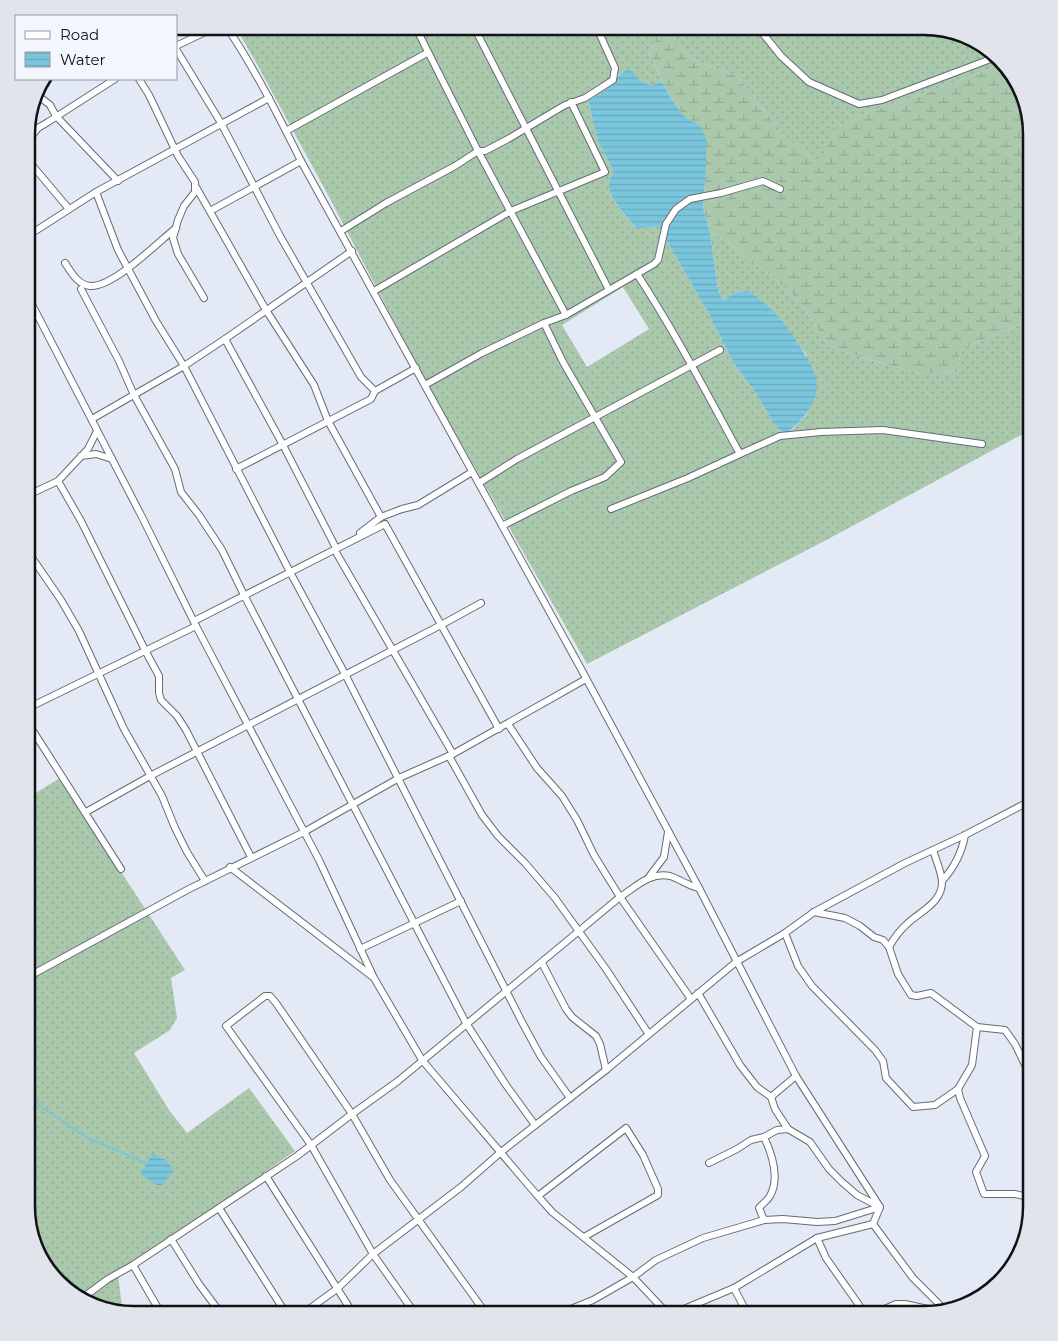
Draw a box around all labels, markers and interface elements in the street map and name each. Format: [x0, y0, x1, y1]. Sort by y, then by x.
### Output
legend [15, 15, 178, 80]
text: Road [60, 25, 99, 44]
text: Water [60, 50, 106, 69]

